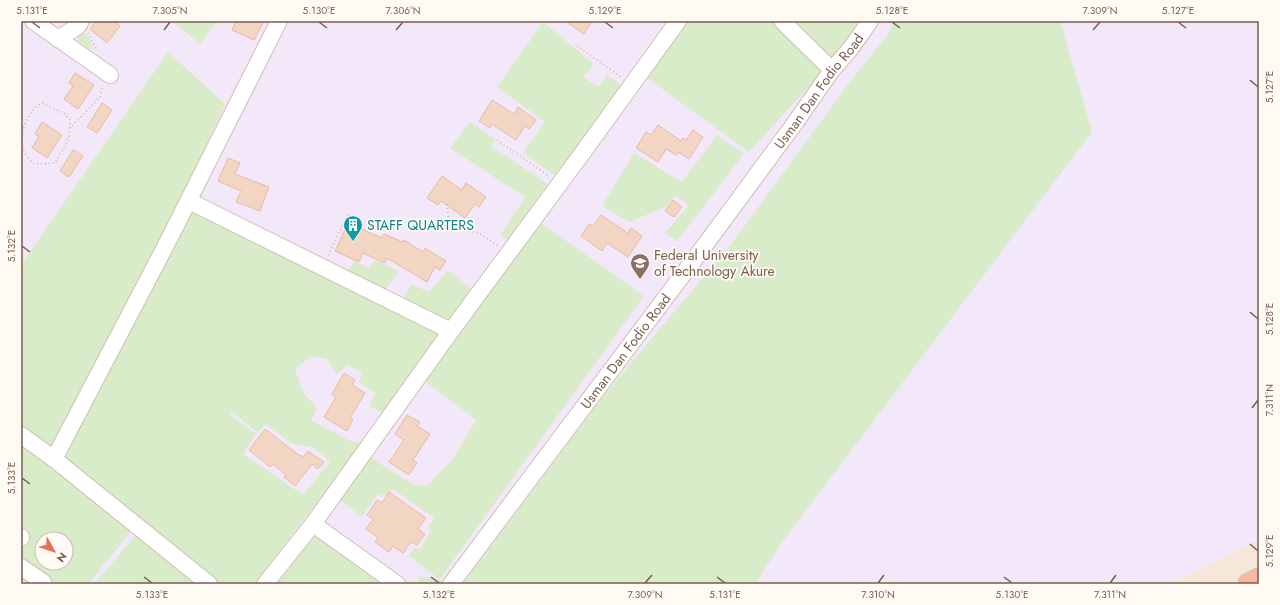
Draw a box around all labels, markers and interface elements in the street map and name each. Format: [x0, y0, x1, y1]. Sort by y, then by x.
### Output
text: 5.131°E [16, 3, 48, 18]
text: 7.305°N [153, 3, 187, 18]
text: 5.130°E [303, 3, 335, 18]
text: 7.306°N [386, 3, 421, 18]
text: 5.129°E [589, 3, 621, 18]
text: 5.128°E [876, 3, 908, 18]
text: 7.309°N [1083, 3, 1118, 18]
text: 5.127°E [1162, 3, 1194, 18]
street label: Usman Dan Fodio Road [769, 29, 868, 153]
text: 5.127°E [1262, 71, 1277, 103]
building icon: STAFF QUARTERS [342, 214, 364, 242]
place label: STAFF QUARTERS [367, 215, 474, 235]
text: 5.132°E [4, 230, 19, 262]
place label: Federal University of Technology Akure [654, 245, 775, 281]
school or university icon: Federal University of Technology Akure [629, 252, 651, 280]
street label: Usman Dan Fodio Road [576, 289, 675, 413]
text: 5.128°E [1262, 303, 1277, 335]
text: 7.311°N [1262, 384, 1277, 416]
text: 5.133°E [4, 462, 19, 494]
north arrow [34, 531, 74, 571]
text: 5.129°E [1262, 535, 1277, 567]
text: N [53, 549, 71, 566]
text: 5.133°E [136, 587, 168, 602]
text: 5.132°E [423, 587, 455, 602]
text: 7.309°N [628, 587, 663, 602]
text: 5.131°E [709, 587, 741, 602]
text: 7.310°N [861, 587, 895, 602]
text: 5.130°E [996, 587, 1028, 602]
text: 7.311°N [1094, 587, 1126, 602]

